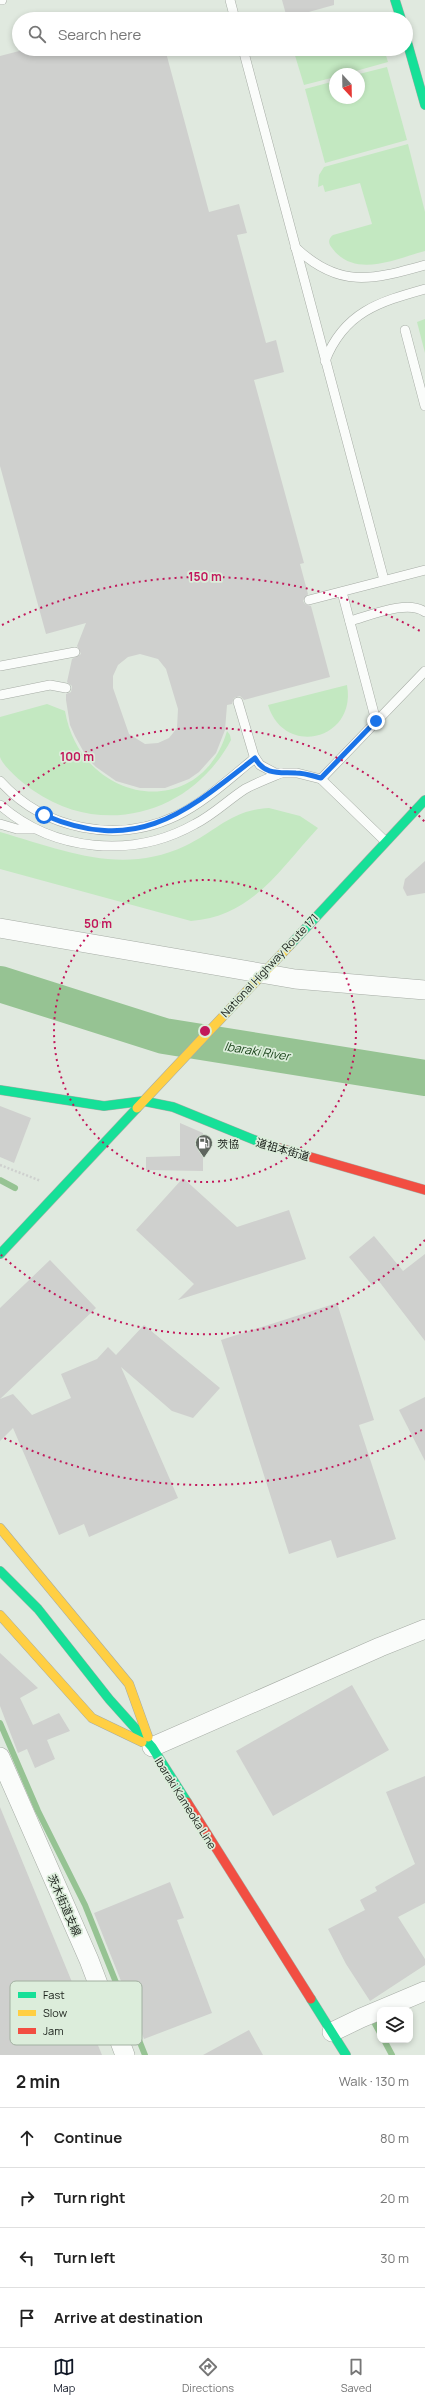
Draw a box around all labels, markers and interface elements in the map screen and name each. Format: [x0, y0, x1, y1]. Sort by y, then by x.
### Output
search box [12, 12, 413, 56]
icon: search [26, 23, 48, 45]
text: Search here [58, 24, 141, 45]
north arrow [329, 68, 365, 104]
text: 150 m [188, 568, 222, 585]
route end [367, 712, 385, 730]
text: 100 m [60, 748, 94, 765]
route start [35, 806, 53, 824]
street label: National Highway Route 171 [217, 910, 321, 1020]
text: 50 m [84, 915, 112, 932]
centre of rings [198, 1024, 212, 1038]
water label: Ibaraki River [223, 1037, 293, 1065]
fuel station icon: 茨協 [194, 1133, 214, 1158]
street label: 道祖本街道 [254, 1134, 312, 1164]
place label: 茨協 [217, 1136, 239, 1151]
street label: Ibaraki Kameoka Line [152, 1754, 220, 1852]
street label: 茨木街道支線 [45, 1872, 85, 1938]
legend [10, 1981, 142, 2045]
text: Fast [43, 1987, 65, 2002]
text: Slow [43, 2005, 68, 2020]
map controls [377, 2007, 413, 2043]
button: layers [377, 2007, 413, 2043]
text: Jam [43, 2023, 64, 2038]
text: 2 min [16, 2070, 60, 2093]
text: Walk · 130 m [339, 2072, 409, 2090]
icon: ahead [16, 2127, 38, 2149]
text: Continue [54, 2127, 122, 2148]
text: 80 m [380, 2129, 409, 2147]
icon: right [16, 2187, 38, 2209]
text: Turn right [54, 2187, 125, 2208]
text: 20 m [380, 2189, 409, 2207]
icon: left [16, 2247, 38, 2269]
text: Turn left [54, 2247, 116, 2268]
text: 30 m [380, 2249, 409, 2267]
icon: arrive [16, 2307, 38, 2329]
text: Arrive at destination [54, 2307, 203, 2328]
tab: Map [53, 2356, 75, 2395]
tab: Directions [182, 2356, 234, 2395]
tab: Saved [341, 2356, 372, 2395]

